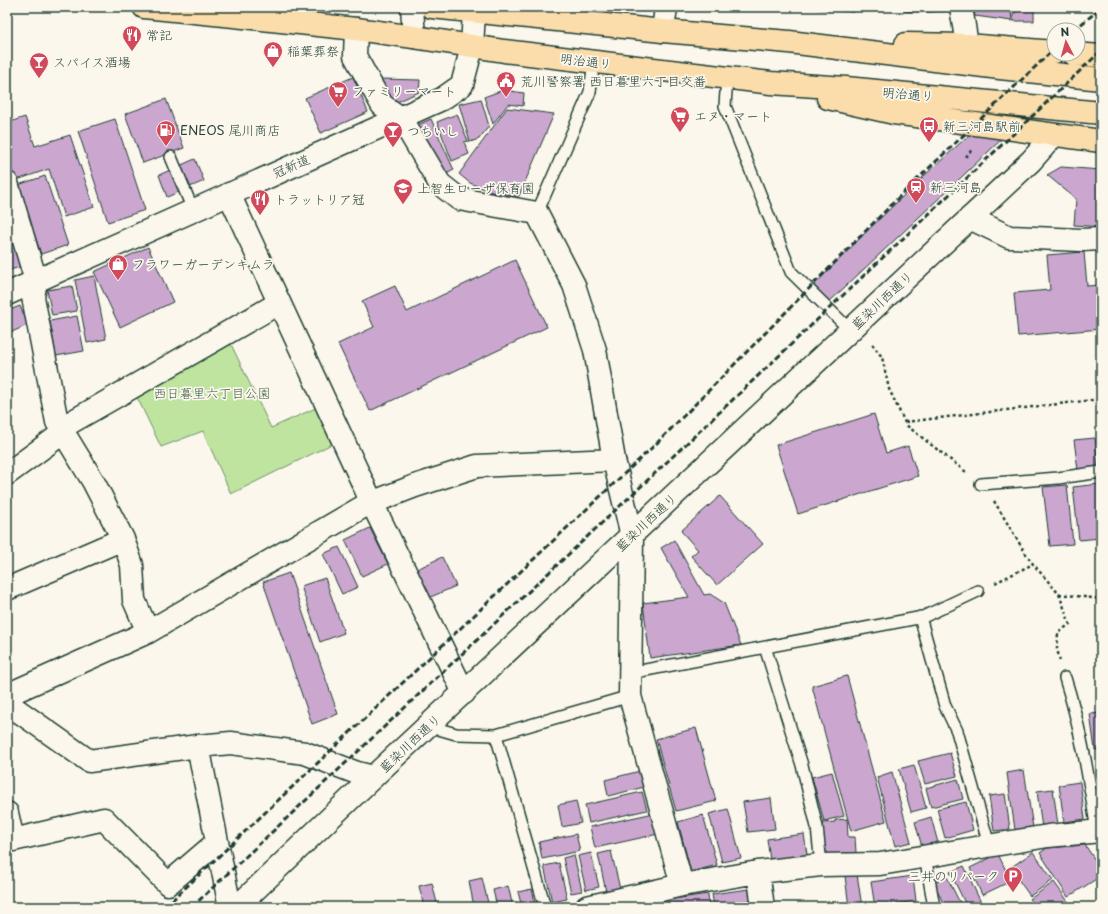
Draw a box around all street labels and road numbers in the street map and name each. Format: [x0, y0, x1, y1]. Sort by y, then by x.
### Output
street label: 明治通り [559, 48, 613, 73]
street label: 明治通り [881, 82, 935, 105]
street label: 冠新道 [269, 149, 312, 182]
street label: 藍染川西通り [847, 266, 917, 333]
street label: 藍染川西通り [611, 488, 681, 555]
street label: 藍染川西通り [375, 709, 445, 776]

